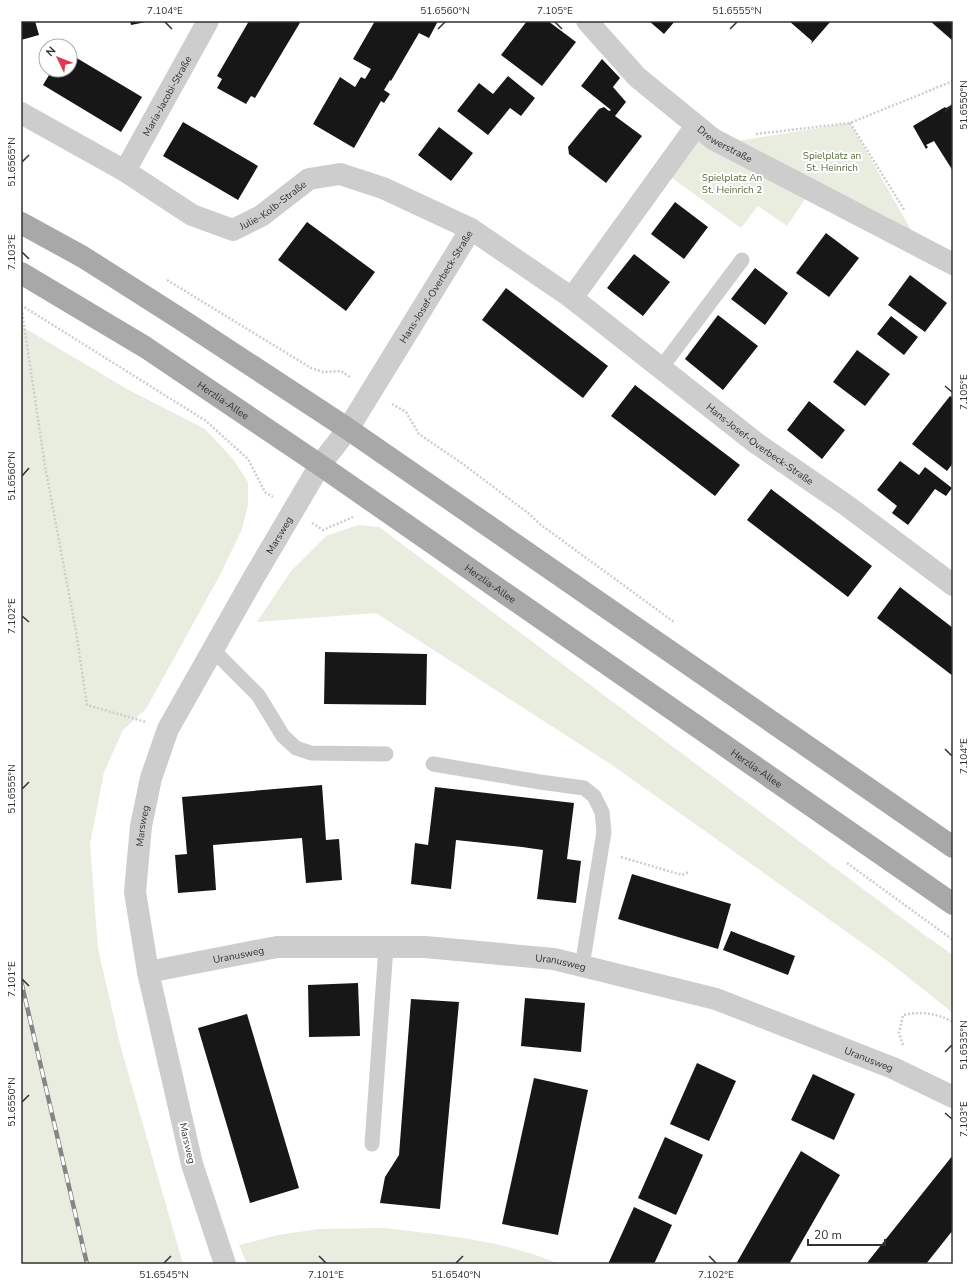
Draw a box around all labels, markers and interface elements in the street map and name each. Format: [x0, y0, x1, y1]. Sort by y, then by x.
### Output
text: 7.104°E [147, 4, 183, 18]
text: 51.6560°N [420, 4, 470, 18]
text: 7.105°E [537, 4, 573, 18]
text: 51.6555°N [712, 4, 762, 18]
north arrow [38, 38, 78, 78]
text: N [43, 43, 59, 60]
street label: Maria-Jacobi-Straße [140, 53, 195, 139]
text: 51.6550°N [957, 80, 971, 130]
street label: Drewerstraße [694, 123, 755, 166]
text: 51.6565°N [5, 137, 19, 187]
park label: Spielplatz an St. Heinrich [803, 149, 861, 175]
park label: Spielplatz An St. Heinrich 2 [702, 171, 762, 197]
street label: Julie-Kolb-Straße [236, 178, 309, 234]
street label: Hans-Josef-Overbeck-Straße [396, 228, 477, 346]
text: 7.103°E [5, 234, 19, 270]
text: 7.105°E [957, 374, 971, 410]
street label: Herzlia-Allee [194, 378, 252, 423]
street label: Hans-Josef-Overbeck-Straße [703, 400, 816, 489]
text: 51.6560°N [5, 451, 19, 501]
street label: Marsweg [263, 514, 296, 557]
street label: Herzlia-Allee [461, 561, 518, 607]
text: 7.102°E [5, 598, 19, 634]
text: 7.104°E [957, 738, 971, 774]
street label: Herzlia-Allee [728, 746, 785, 792]
text: 51.6555°N [5, 764, 19, 814]
street label: Marsweg [133, 804, 153, 847]
street label: Uranusweg [212, 944, 265, 967]
street label: Uranusweg [535, 951, 587, 975]
text: 7.101°E [5, 961, 19, 997]
text: 51.6535°N [957, 1020, 971, 1070]
street label: Uranusweg [842, 1044, 895, 1076]
text: 51.6550°N [5, 1077, 19, 1127]
text: 7.103°E [957, 1101, 971, 1137]
street label: Marsweg [176, 1121, 199, 1165]
scale bar [808, 1221, 885, 1247]
text: 20 m [814, 1227, 842, 1243]
text: 51.6545°N [139, 1268, 189, 1282]
text: 7.101°E [308, 1268, 344, 1282]
text: 51.6540°N [431, 1268, 481, 1282]
text: 7.102°E [698, 1268, 734, 1282]

